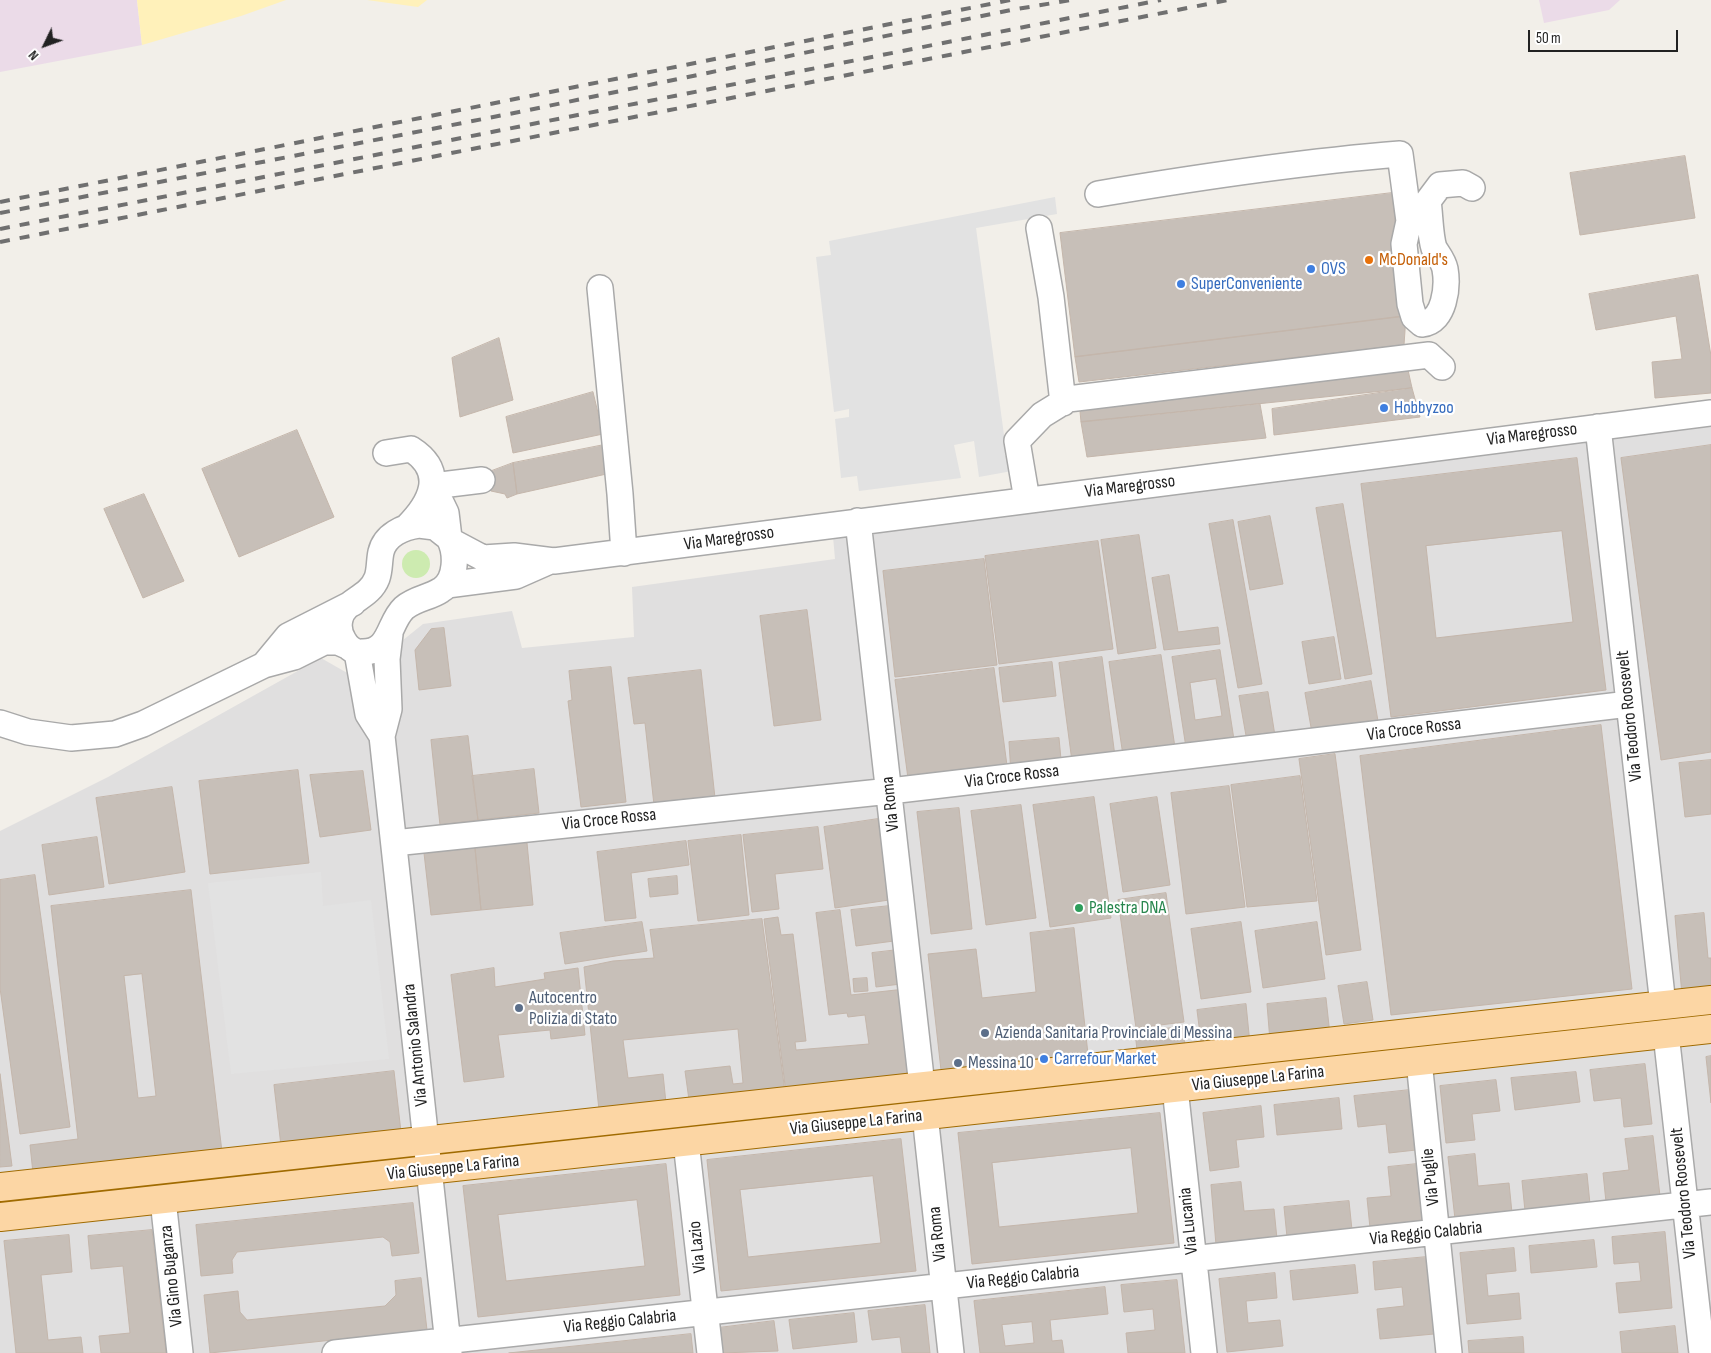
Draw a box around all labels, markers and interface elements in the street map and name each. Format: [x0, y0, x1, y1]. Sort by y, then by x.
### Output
north arrow [20, 20, 70, 70]
scale bar [1531, 20, 1681, 52]
text: 50 m [1536, 29, 1561, 48]
text: N [25, 47, 42, 64]
place label: McDonald's [1379, 249, 1448, 271]
marker: McDonald's [1363, 254, 1375, 266]
place label: OVS [1321, 258, 1346, 280]
marker: OVS [1305, 263, 1317, 275]
place label: SuperConveniente [1191, 273, 1303, 295]
marker: SuperConveniente [1175, 278, 1187, 290]
place label: Hobbyzoo [1394, 397, 1454, 419]
marker: Hobbyzoo [1378, 402, 1390, 414]
street label: Via Maregrosso [1486, 419, 1578, 451]
street label: Via Maregrosso [1084, 471, 1176, 503]
street label: Via Maregrosso [683, 522, 775, 556]
street label: Via Teodoro Roosevelt [1612, 649, 1648, 783]
street label: Via Croce Rossa [1366, 714, 1462, 746]
street label: Via Croce Rossa [964, 761, 1060, 793]
street label: Via Roma [877, 775, 905, 833]
street label: Via Croce Rossa [561, 804, 657, 836]
place label: Palestra DNA [1089, 897, 1166, 919]
marker: Palestra DNA [1073, 902, 1085, 914]
street label: Via Antonio Salandra [399, 983, 433, 1107]
place label: Autocentro Polizia di Stato [529, 987, 617, 1030]
marker: Autocentro Polizia di Stato [513, 1002, 525, 1014]
place label: Azienda Sanitaria Provinciale di Messina [995, 1022, 1232, 1044]
marker: Azienda Sanitaria Provinciale di Messina [979, 1027, 991, 1039]
place label: Carrefour Market [1054, 1048, 1157, 1070]
place label: Messina 10 [968, 1052, 1034, 1074]
marker: Carrefour Market [1038, 1053, 1050, 1065]
marker: Messina 10 [952, 1057, 964, 1069]
street label: Via Giuseppe La Farina [1191, 1061, 1325, 1097]
street label: Via Giuseppe La Farina [789, 1105, 923, 1141]
street label: Via Teodoro Roosevelt [1666, 1126, 1702, 1260]
street label: Via Puglie [1417, 1147, 1445, 1207]
street label: Via Giuseppe La Farina [386, 1150, 520, 1186]
street label: Via Lucania [1175, 1186, 1203, 1256]
street label: Via Roma [924, 1205, 952, 1263]
street label: Via Reggio Calabria [1369, 1217, 1483, 1251]
street label: Via Lazio [685, 1220, 711, 1274]
street label: Via Gino Buganza [156, 1224, 188, 1328]
street label: Via Reggio Calabria [966, 1261, 1080, 1295]
street label: Via Reggio Calabria [563, 1305, 677, 1339]

